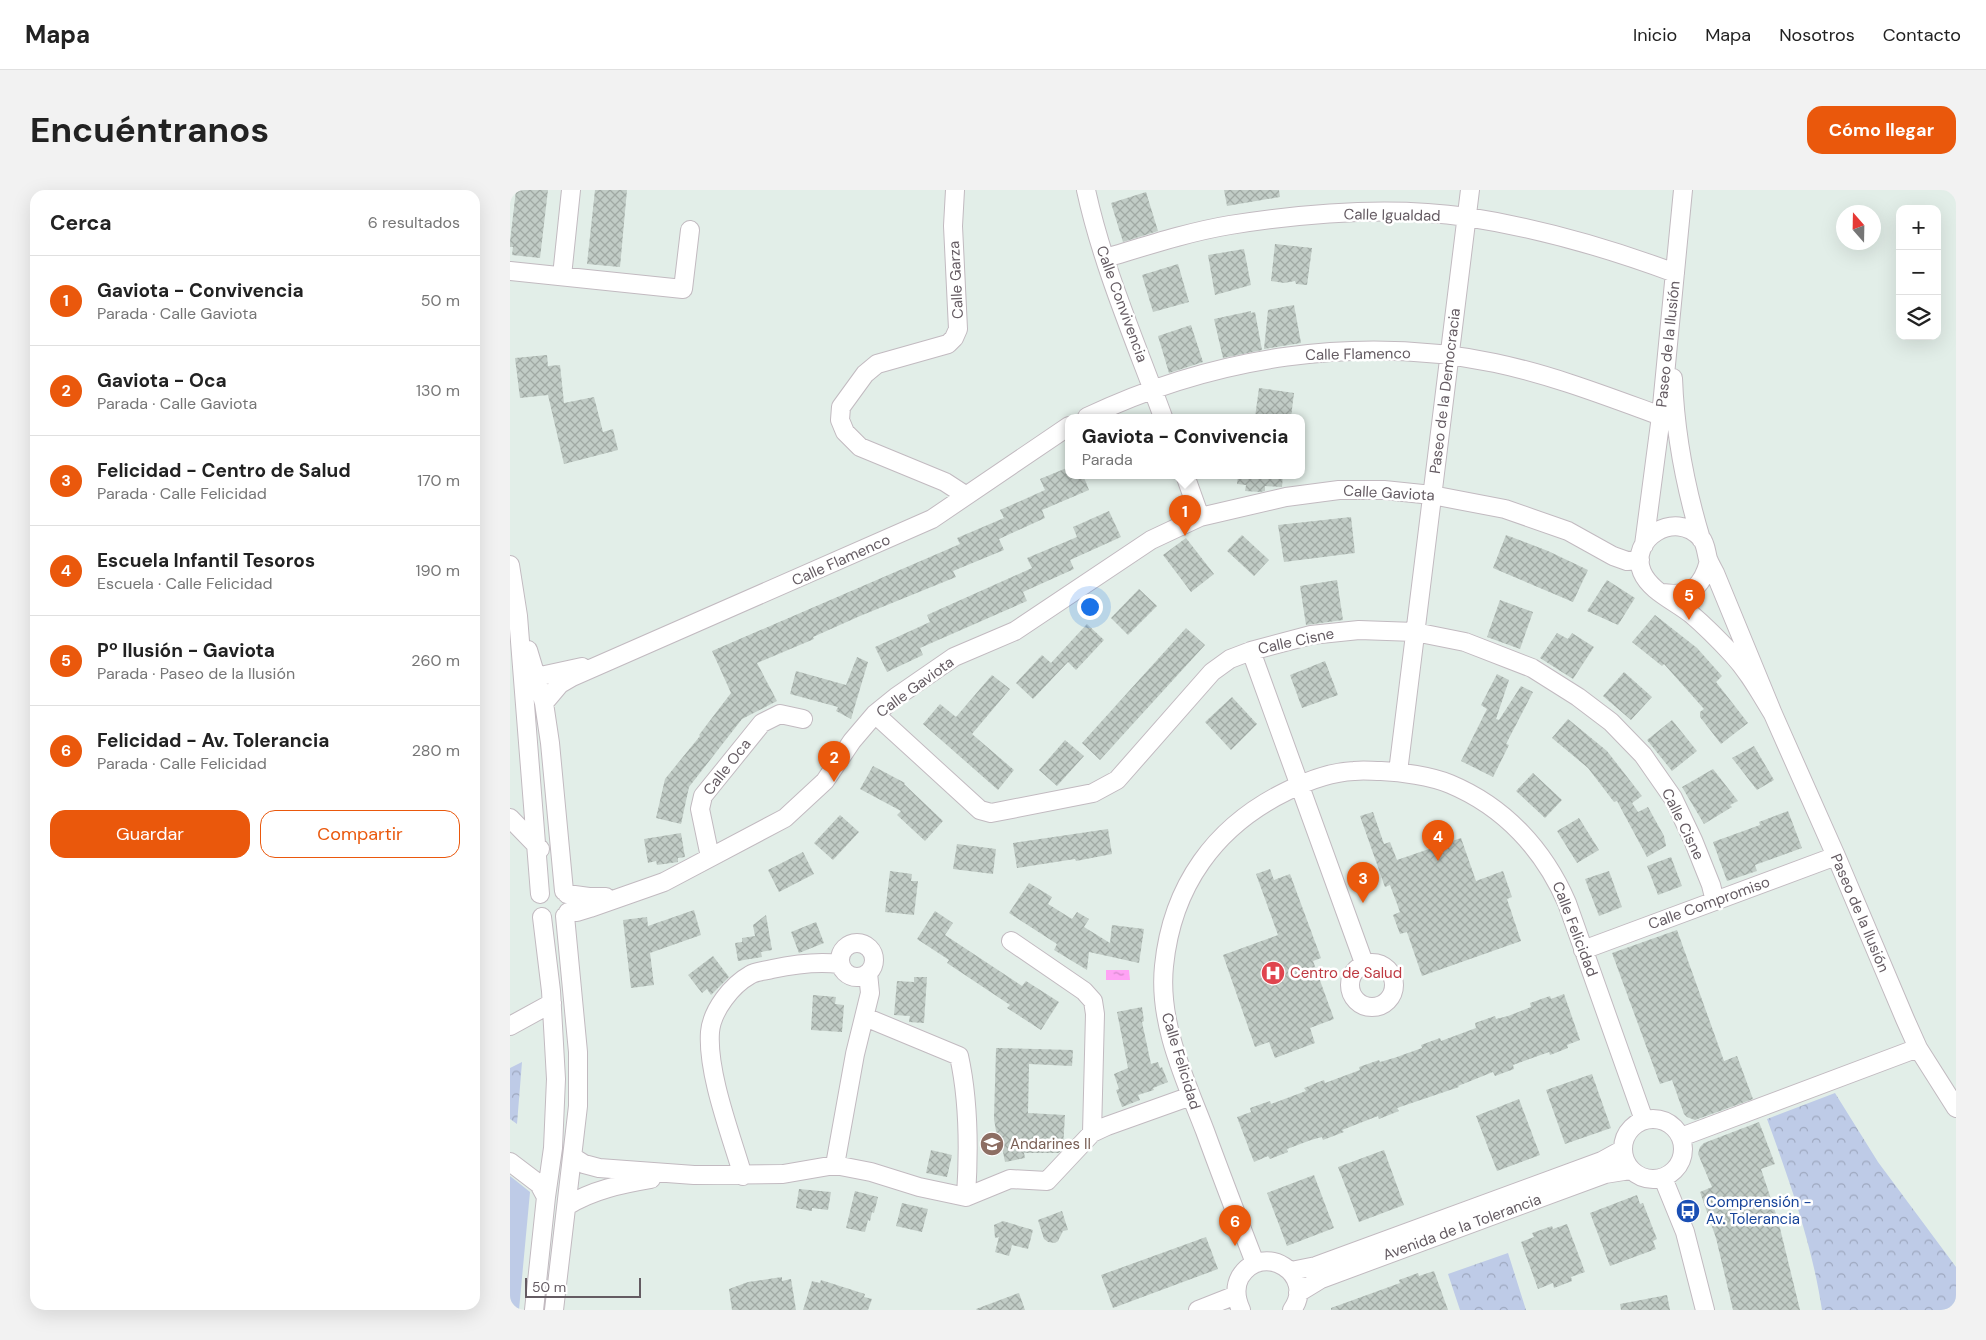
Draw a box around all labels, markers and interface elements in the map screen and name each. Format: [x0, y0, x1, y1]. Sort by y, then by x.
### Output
text: Mapa [25, 19, 90, 50]
text: Inicio [1633, 23, 1677, 47]
text: Mapa [1705, 23, 1751, 47]
text: Nosotros [1779, 23, 1855, 47]
text: Contacto [1883, 23, 1961, 47]
button: Cómo llegar [1807, 106, 1956, 154]
text: Encuéntranos [30, 107, 269, 153]
street label: Calle Igualdad [1343, 204, 1441, 226]
north arrow [1836, 205, 1881, 250]
map controls [1896, 205, 1941, 340]
button: + [1896, 205, 1941, 250]
text: Cerca [50, 209, 112, 237]
text: 6 resultados [368, 212, 460, 233]
street label: Calle Garza [944, 240, 968, 320]
street label: Calle Convivencia [1092, 243, 1152, 365]
button: − [1896, 250, 1941, 295]
text: Gaviota - Convivencia [97, 278, 304, 303]
street label: Paseo de la Ilusión [1651, 280, 1685, 408]
text: 1 [63, 290, 69, 311]
text: 50 m [421, 290, 460, 311]
button: layers [1896, 295, 1941, 340]
text: Parada · Calle Gaviota [97, 303, 257, 324]
street label: Paseo de la Democracia [1425, 307, 1465, 475]
street label: Calle Flamenco [1305, 343, 1411, 365]
text: Gaviota - Oca [97, 368, 227, 393]
text: 2 [61, 380, 71, 401]
text: 130 m [416, 380, 460, 401]
text: Parada · Calle Gaviota [97, 393, 257, 414]
popup [1065, 414, 1305, 479]
text: Gaviota - Convivencia [1082, 424, 1288, 449]
text: Parada [1082, 449, 1133, 470]
text: Felicidad - Centro de Salud [97, 458, 351, 483]
text: 3 [61, 470, 71, 491]
text: 170 m [417, 470, 460, 491]
street label: Calle Gaviota [1343, 481, 1435, 505]
text: Parada · Calle Felicidad [97, 483, 267, 504]
pin: 1 [1169, 495, 1201, 536]
street label: Calle Flamenco [789, 529, 893, 591]
text: Escuela Infantil Tesoros [97, 548, 315, 573]
text: 4 [61, 560, 71, 581]
text: 190 m [416, 560, 460, 581]
text: Escuela · Calle Felicidad [97, 573, 273, 594]
pin: 5 [1673, 579, 1705, 620]
your location [1077, 594, 1103, 620]
street label: Calle Cisne [1256, 623, 1336, 659]
text: Pº Ilusión - Gaviota [97, 638, 275, 663]
text: 5 [61, 650, 71, 671]
text: 260 m [411, 650, 460, 671]
street label: Calle Gaviota [872, 652, 958, 722]
text: Parada · Paseo de la Ilusión [97, 663, 295, 684]
text: Felicidad - Av. Tolerancia [97, 728, 329, 753]
street label: Calle Oca [699, 735, 755, 799]
text: 6 [61, 740, 71, 761]
text: 280 m [412, 740, 460, 761]
pin: 2 [818, 741, 850, 782]
text: Parada · Calle Felicidad [97, 753, 267, 774]
street label: Calle Cisne [1657, 785, 1709, 863]
button: Guardar [50, 810, 250, 858]
button: Compartir [260, 810, 460, 858]
pin: 4 [1422, 820, 1454, 861]
street label: Paseo de la Ilusión [1826, 851, 1894, 975]
pin: 3 [1347, 862, 1379, 903]
street label: Calle Compromiso [1645, 872, 1773, 934]
street label: Calle Felicidad [1548, 879, 1602, 979]
hospital icon: Centro de Salud [1260, 960, 1286, 986]
place label: Centro de Salud [1290, 963, 1402, 983]
street label: Calle Felicidad [1157, 1010, 1205, 1112]
school or university icon: Andarines II [979, 1131, 1005, 1157]
place label: Andarines II [1010, 1134, 1091, 1154]
street label: Avenida de la Tolerancia [1380, 1189, 1544, 1265]
place label: Comprensión - Av. Tolerancia [1706, 1192, 1812, 1229]
bus stop icon: Comprensión - Av. Tolerancia [1675, 1198, 1701, 1224]
pin: 6 [1219, 1205, 1251, 1246]
scale bar [525, 1275, 641, 1298]
text: 50 m [532, 1278, 566, 1296]

